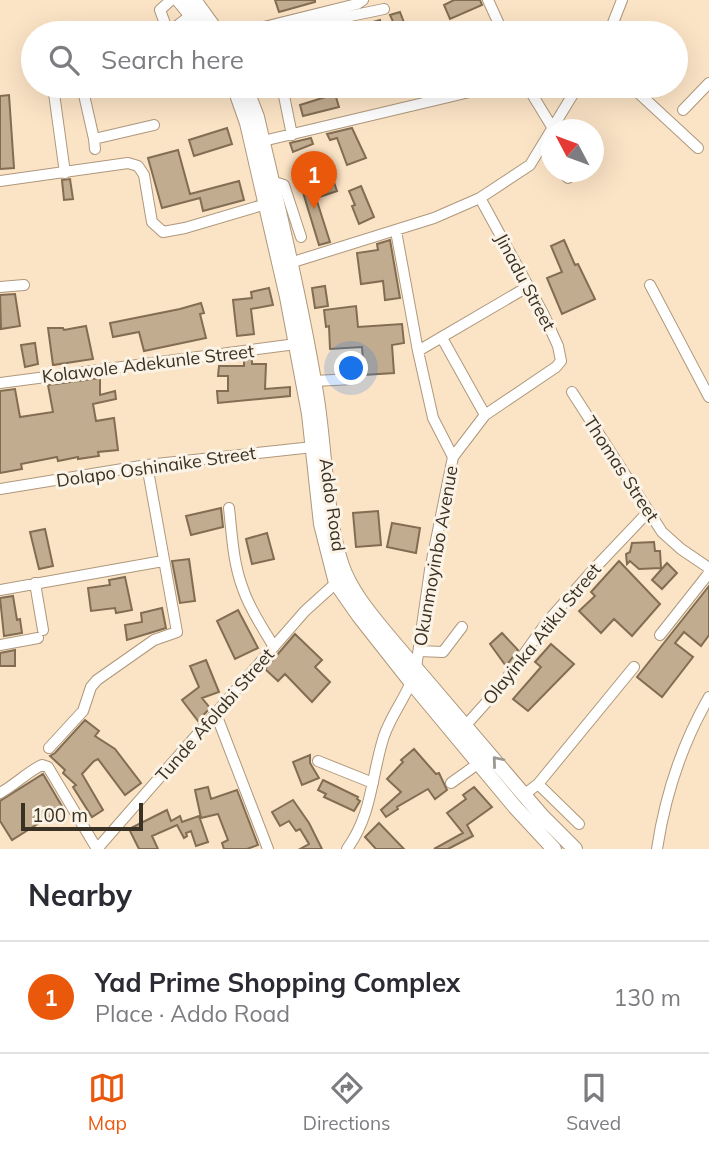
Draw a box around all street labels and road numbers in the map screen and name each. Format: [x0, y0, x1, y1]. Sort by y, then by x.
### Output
street label: Jinadu Street [490, 229, 561, 334]
street label: Kolawole Adekunle Street [41, 339, 255, 388]
street label: Thomas Street [579, 411, 664, 526]
street label: Dolapo Oshinaike Street [55, 441, 257, 492]
street label: Addo Road [315, 457, 350, 553]
street label: Okunmoyinbo Avenue [408, 464, 463, 648]
street label: Olayinka Atiku Street [477, 558, 606, 709]
street label: Tunde Afolabi Street [150, 643, 279, 786]

